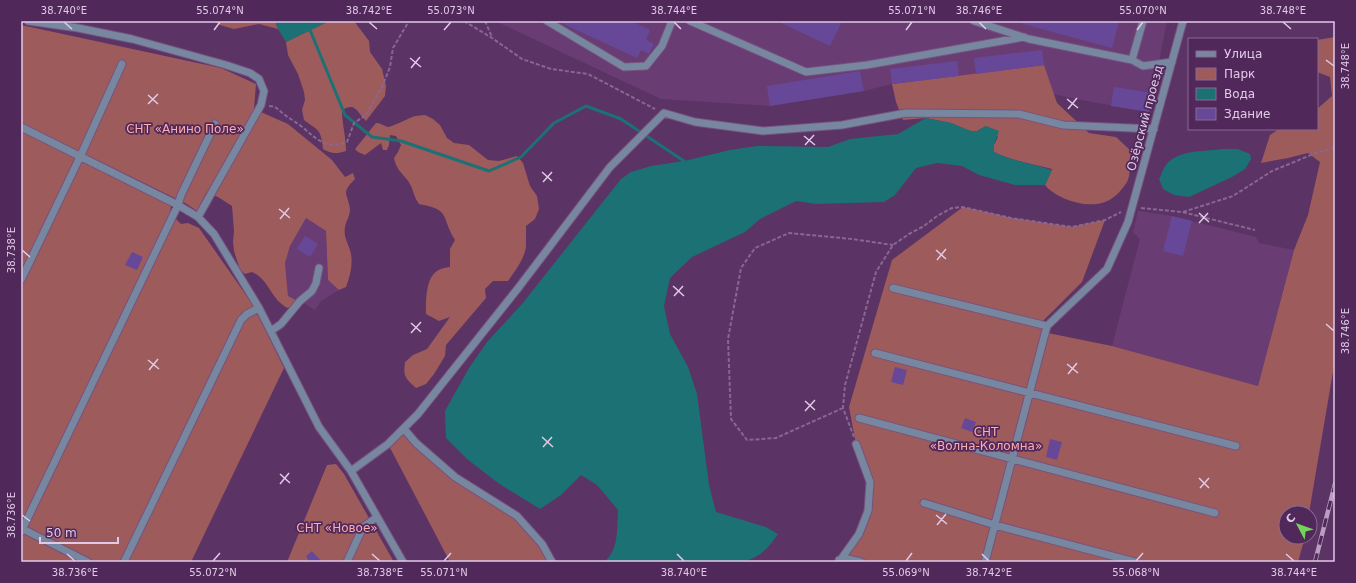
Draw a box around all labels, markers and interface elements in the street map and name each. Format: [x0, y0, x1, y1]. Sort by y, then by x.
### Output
text: 38.740°E [41, 5, 87, 16]
text: 55.074°N [196, 5, 244, 16]
text: 38.742°E [346, 5, 392, 16]
text: 55.073°N [427, 5, 475, 16]
text: 38.744°E [651, 5, 697, 16]
text: 55.071°N [888, 5, 936, 16]
text: 38.746°E [956, 5, 1002, 16]
text: 55.070°N [1119, 5, 1167, 16]
text: 38.748°E [1260, 5, 1306, 16]
legend [1188, 38, 1318, 130]
text: 38.748°E [1340, 43, 1351, 89]
text: Улица [1224, 47, 1262, 61]
street label: Озёрский проезд [1124, 64, 1166, 172]
text: Парк [1224, 67, 1255, 81]
text: Вода [1224, 87, 1255, 101]
text: Здание [1224, 107, 1270, 121]
park label: СНТ «Анино Поле» [126, 122, 244, 136]
text: 38.738°E [6, 227, 17, 273]
text: 38.746°E [1340, 308, 1351, 354]
park label: СНТ «Волна-Коломна» [930, 425, 1042, 453]
text: 38.736°E [6, 492, 17, 538]
north arrow [1278, 505, 1318, 545]
text: С [1283, 511, 1298, 526]
scale bar [40, 519, 118, 545]
park label: СНТ «Новое» [296, 521, 378, 535]
text: 50 m [46, 526, 77, 540]
text: 38.736°E [52, 567, 98, 578]
text: 55.072°N [189, 567, 237, 578]
text: 38.738°E [357, 567, 403, 578]
text: 55.071°N [420, 567, 468, 578]
text: 38.740°E [661, 567, 707, 578]
text: 55.069°N [882, 567, 930, 578]
text: 38.742°E [966, 567, 1012, 578]
text: 55.068°N [1112, 567, 1160, 578]
text: 38.744°E [1271, 567, 1317, 578]

